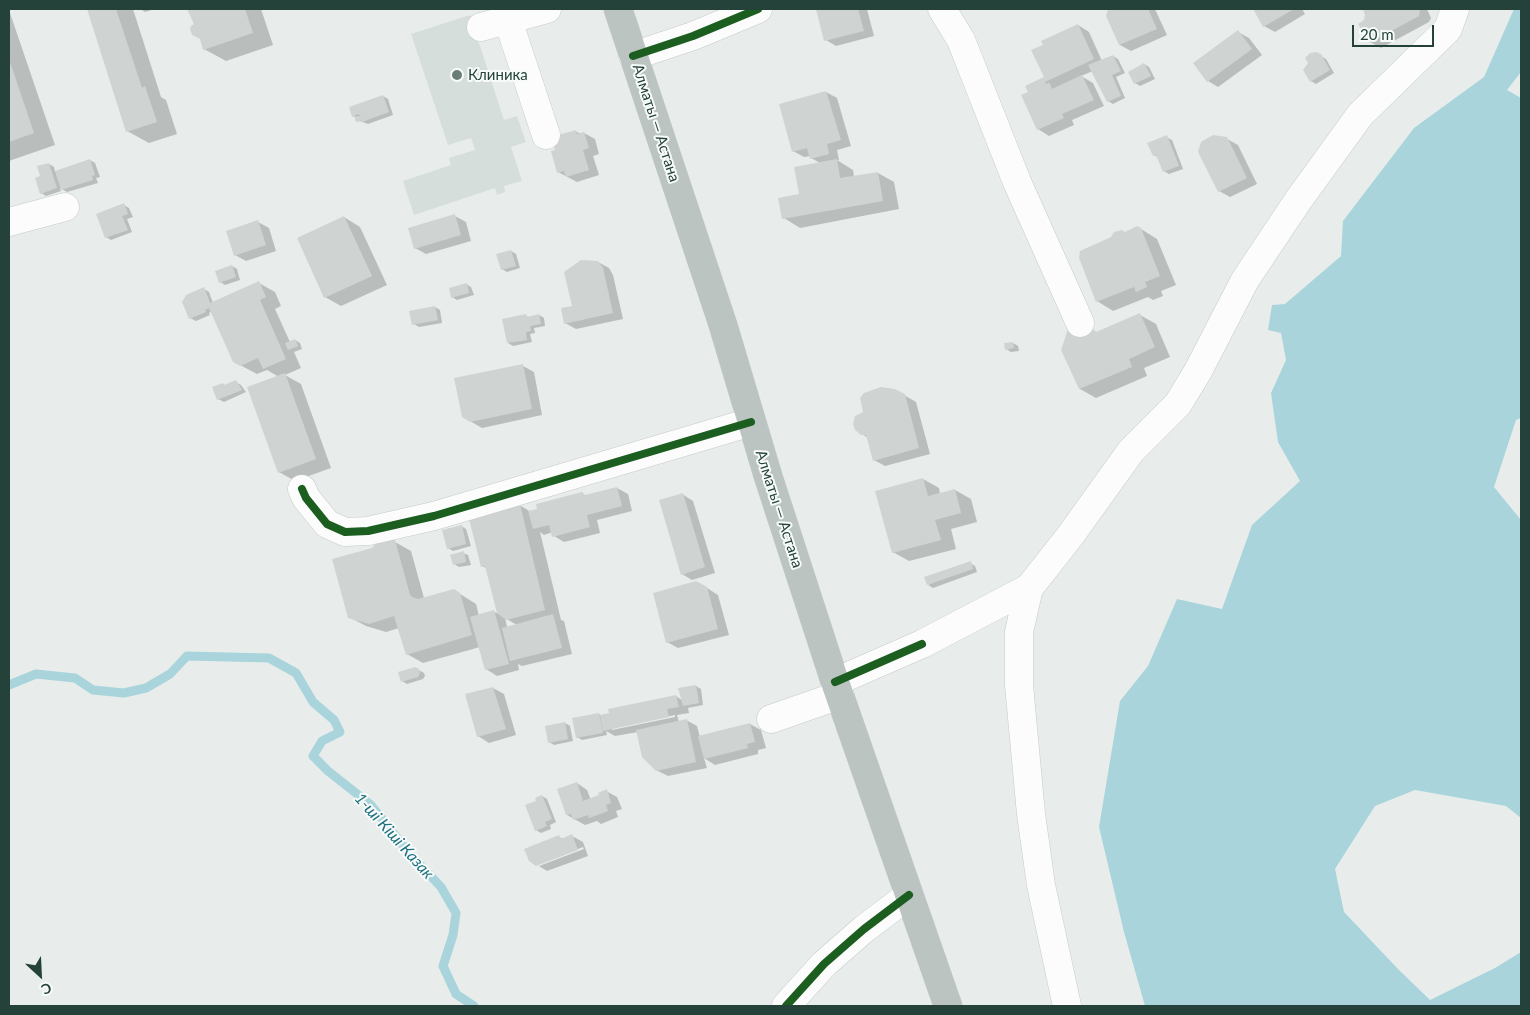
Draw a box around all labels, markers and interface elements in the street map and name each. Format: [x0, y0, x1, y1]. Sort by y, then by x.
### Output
scale bar [1355, 15, 1438, 47]
text: 20 m [1360, 25, 1394, 43]
street label: Алматы — Астана [628, 62, 684, 184]
place label: Клиника [468, 66, 528, 84]
marker: Клиника [450, 68, 464, 82]
street label: Алматы — Астана [751, 448, 807, 570]
water label: 1-ші Кіші Казак [350, 789, 438, 883]
north arrow [15, 950, 65, 1000]
text: С [39, 979, 54, 999]

